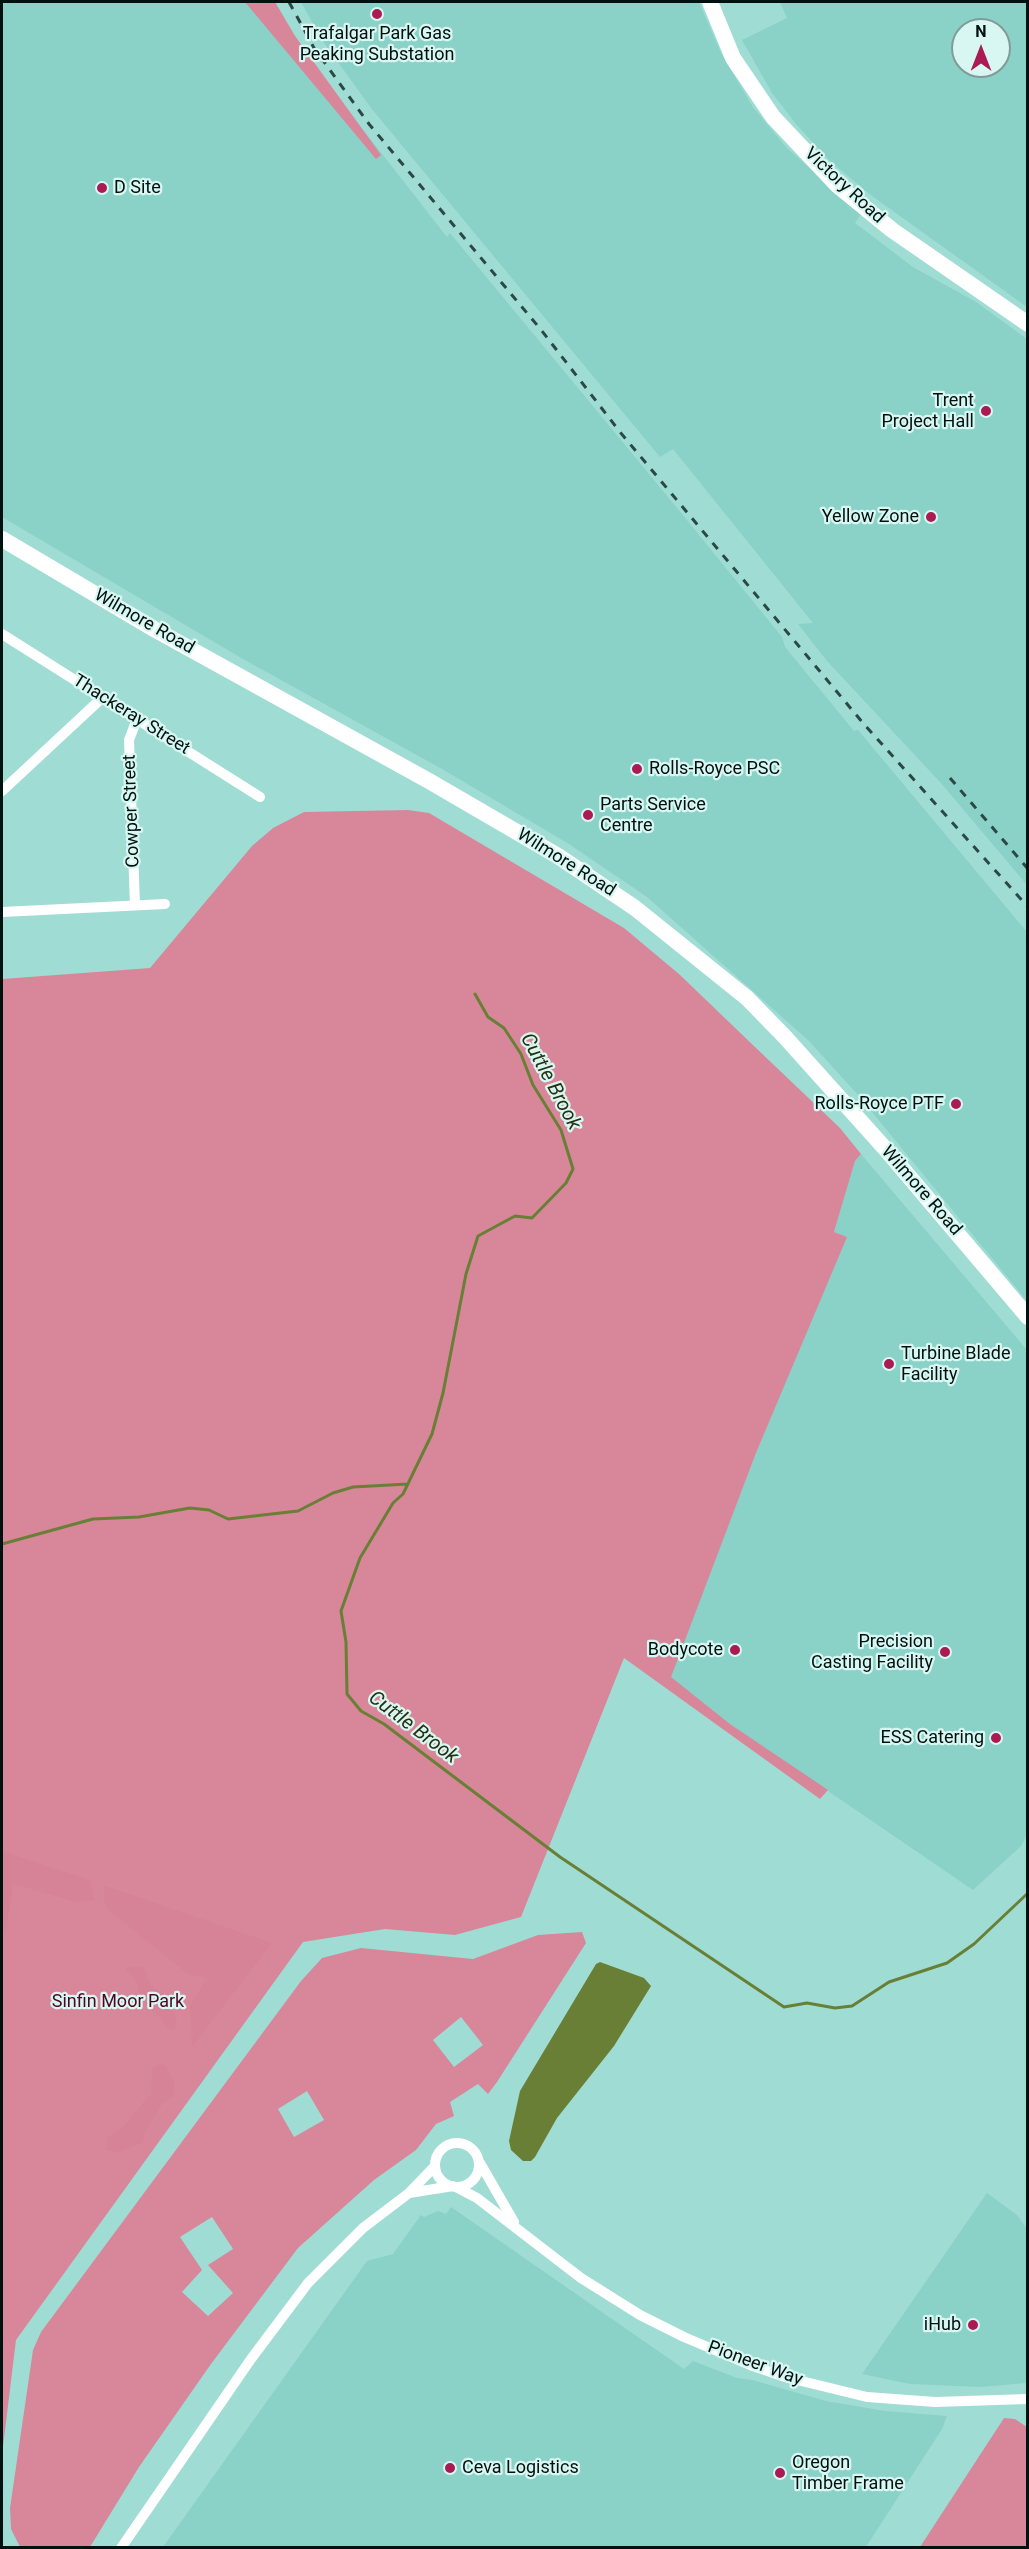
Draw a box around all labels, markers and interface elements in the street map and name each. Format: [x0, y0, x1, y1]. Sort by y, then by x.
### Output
marker: Trafalgar Park Gas Peaking Substation [370, 7, 384, 21]
north arrow [951, 18, 1011, 78]
text: N [975, 22, 987, 41]
place label: Trafalgar Park Gas Peaking Substation [300, 23, 454, 66]
street label: Victory Road [799, 143, 889, 229]
place label: D Site [114, 177, 161, 199]
marker: D Site [95, 181, 109, 195]
place label: Trent Project Hall [881, 390, 974, 432]
marker: Trent Project Hall [979, 404, 993, 418]
place label: Yellow Zone [822, 506, 919, 528]
marker: Yellow Zone [924, 510, 938, 524]
street label: Wilmore Road [90, 585, 198, 659]
street label: Thackeray Street [68, 670, 194, 760]
street label: Cowper Street [119, 754, 145, 868]
place label: Rolls-Royce PSC [649, 758, 780, 780]
marker: Rolls-Royce PSC [630, 762, 644, 776]
place label: Parts Service Centre [600, 794, 706, 836]
marker: Parts Service Centre [581, 808, 595, 822]
street label: Wilmore Road [513, 824, 619, 902]
water label: Cuttle Brook [514, 1029, 586, 1135]
place label: Rolls-Royce PTF [815, 1093, 944, 1115]
marker: Rolls-Royce PTF [949, 1097, 963, 1111]
street label: Wilmore Road [876, 1142, 966, 1240]
place label: Turbine Blade Facility [901, 1343, 1010, 1386]
marker: Turbine Blade Facility [882, 1357, 896, 1371]
place label: Precision Casting Facility [811, 1631, 933, 1674]
place label: Bodycote [648, 1639, 723, 1661]
marker: Bodycote [728, 1643, 742, 1657]
marker: Precision Casting Facility [938, 1645, 952, 1659]
water label: Cuttle Brook [363, 1686, 463, 1770]
place label: ESS Catering [880, 1727, 984, 1749]
marker: ESS Catering [989, 1731, 1003, 1745]
park label: Sinfin Moor Park [52, 1991, 184, 2013]
place label: iHub [924, 2314, 961, 2336]
marker: iHub [966, 2318, 980, 2332]
street label: Pioneer Way [705, 2337, 805, 2391]
place label: Oregon Timber Frame [792, 2452, 904, 2494]
place label: Ceva Logistics [462, 2457, 579, 2479]
marker: Ceva Logistics [443, 2461, 457, 2475]
marker: Oregon Timber Frame [773, 2466, 787, 2480]

